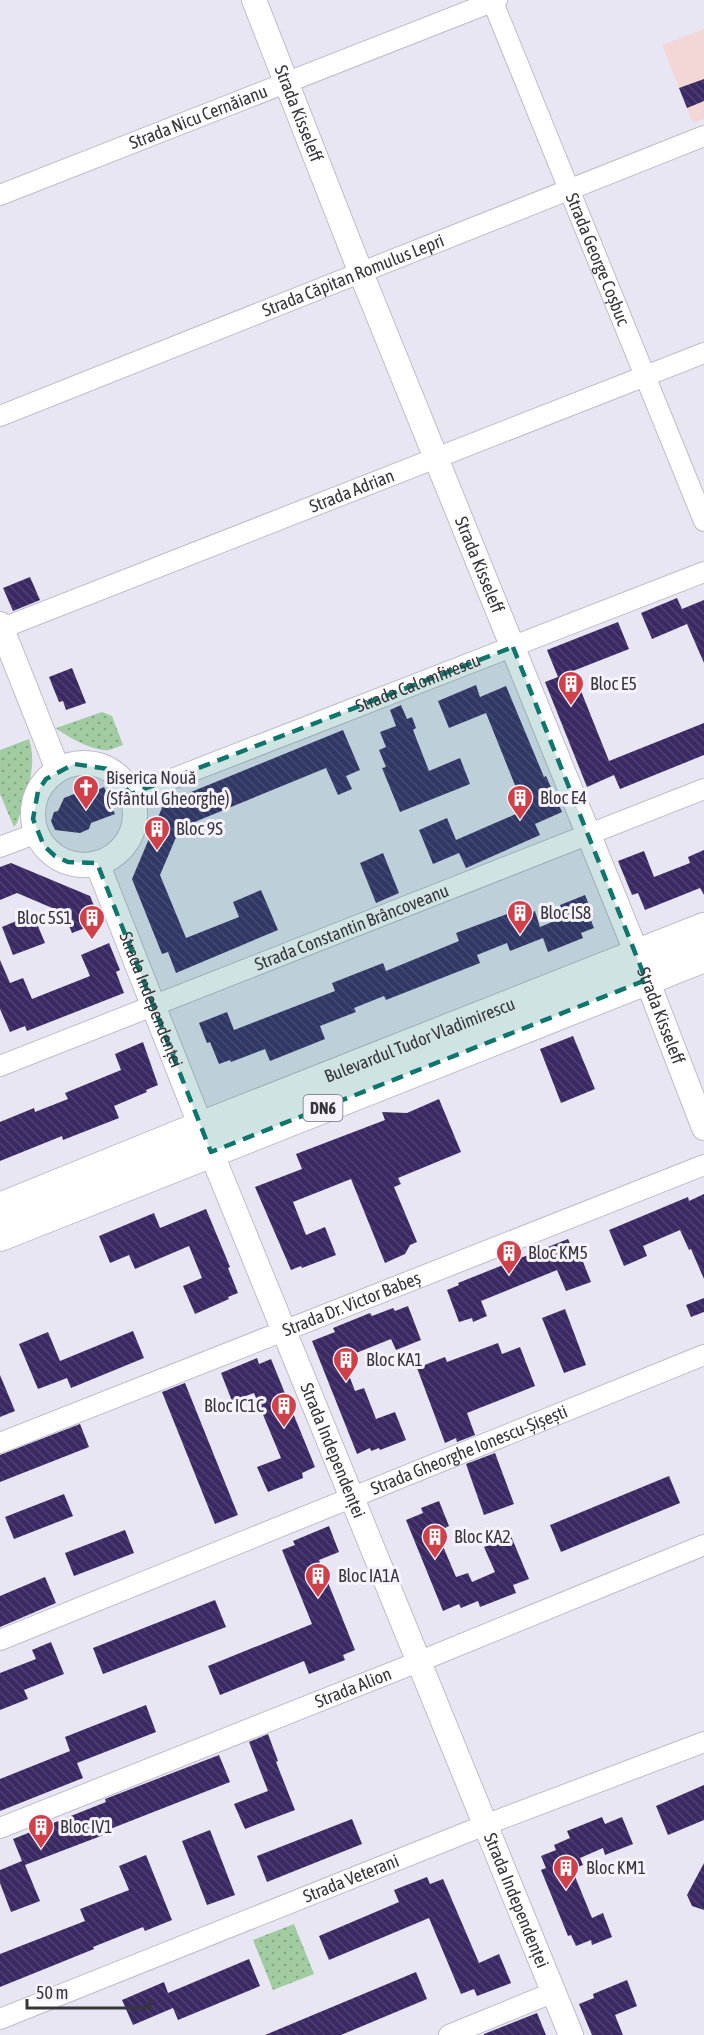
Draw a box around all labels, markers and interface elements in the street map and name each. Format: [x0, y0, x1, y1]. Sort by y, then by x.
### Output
street label: Strada Kisseleff [271, 62, 327, 165]
street label: Strada Nicu Cernăianu [126, 80, 270, 153]
street label: Strada George Coșbuc [562, 190, 634, 329]
street label: Strada Căpitan Romulus Lepri [259, 229, 447, 321]
street label: Strada Adrian [306, 464, 397, 517]
street label: Strada Kisseleff [451, 513, 509, 616]
street label: Strada Calomfirescu [352, 649, 483, 717]
building icon: Bloc E5 [556, 669, 586, 707]
place label: Bloc E5 [590, 673, 637, 694]
place label: Biserica Nouă (Sfântul Gheorghe) [106, 767, 230, 809]
church icon: Biserica Nouă (Sfântul Gheorghe) [71, 773, 101, 811]
building icon: Bloc E4 [505, 783, 535, 821]
place label: Bloc E4 [540, 787, 587, 808]
building icon: Bloc 9S [142, 814, 172, 852]
place label: Bloc 9S [176, 818, 223, 839]
street label: Strada Constantin Brâncoveanu [252, 880, 452, 975]
building icon: Bloc IS8 [505, 898, 535, 936]
place label: Bloc IS8 [540, 902, 591, 923]
building icon: Bloc 5S1 [77, 903, 107, 941]
place label: Bloc 5S1 [17, 907, 72, 928]
street label: Strada Independenței [115, 929, 188, 1070]
street label: Strada Kisseleff [633, 964, 689, 1067]
street label: Bulevardul Tudor Vladimirescu [321, 993, 518, 1087]
road number: DN6 [304, 1095, 342, 1121]
building icon: Bloc KM5 [494, 1238, 524, 1276]
place label: Bloc KM5 [528, 1242, 588, 1263]
street label: Strada Dr. Victor Babeș [279, 1267, 424, 1340]
building icon: Bloc KA1 [331, 1345, 361, 1383]
place label: Bloc KA1 [366, 1349, 423, 1370]
street label: Strada Independenței [296, 1380, 370, 1521]
building icon: Bloc IC1C [269, 1391, 299, 1429]
place label: Bloc IC1C [204, 1395, 264, 1416]
street label: Strada Gheorghe Ionescu-Șișești [367, 1400, 570, 1499]
building icon: Bloc KA2 [420, 1522, 450, 1560]
place label: Bloc KA2 [454, 1526, 511, 1547]
building icon: Bloc IA1A [303, 1561, 333, 1599]
place label: Bloc IA1A [338, 1565, 400, 1586]
street label: Strada Alion [312, 1663, 394, 1712]
building icon: Bloc IV1 [26, 1812, 56, 1850]
place label: Bloc IV1 [60, 1816, 113, 1837]
street label: Strada Independenței [480, 1830, 554, 1971]
street label: Strada Veterani [300, 1850, 402, 1907]
building icon: Bloc KM1 [551, 1853, 581, 1891]
place label: Bloc KM1 [586, 1857, 646, 1878]
scale bar [27, 1972, 150, 2010]
text: 50 m [36, 1982, 68, 2003]

